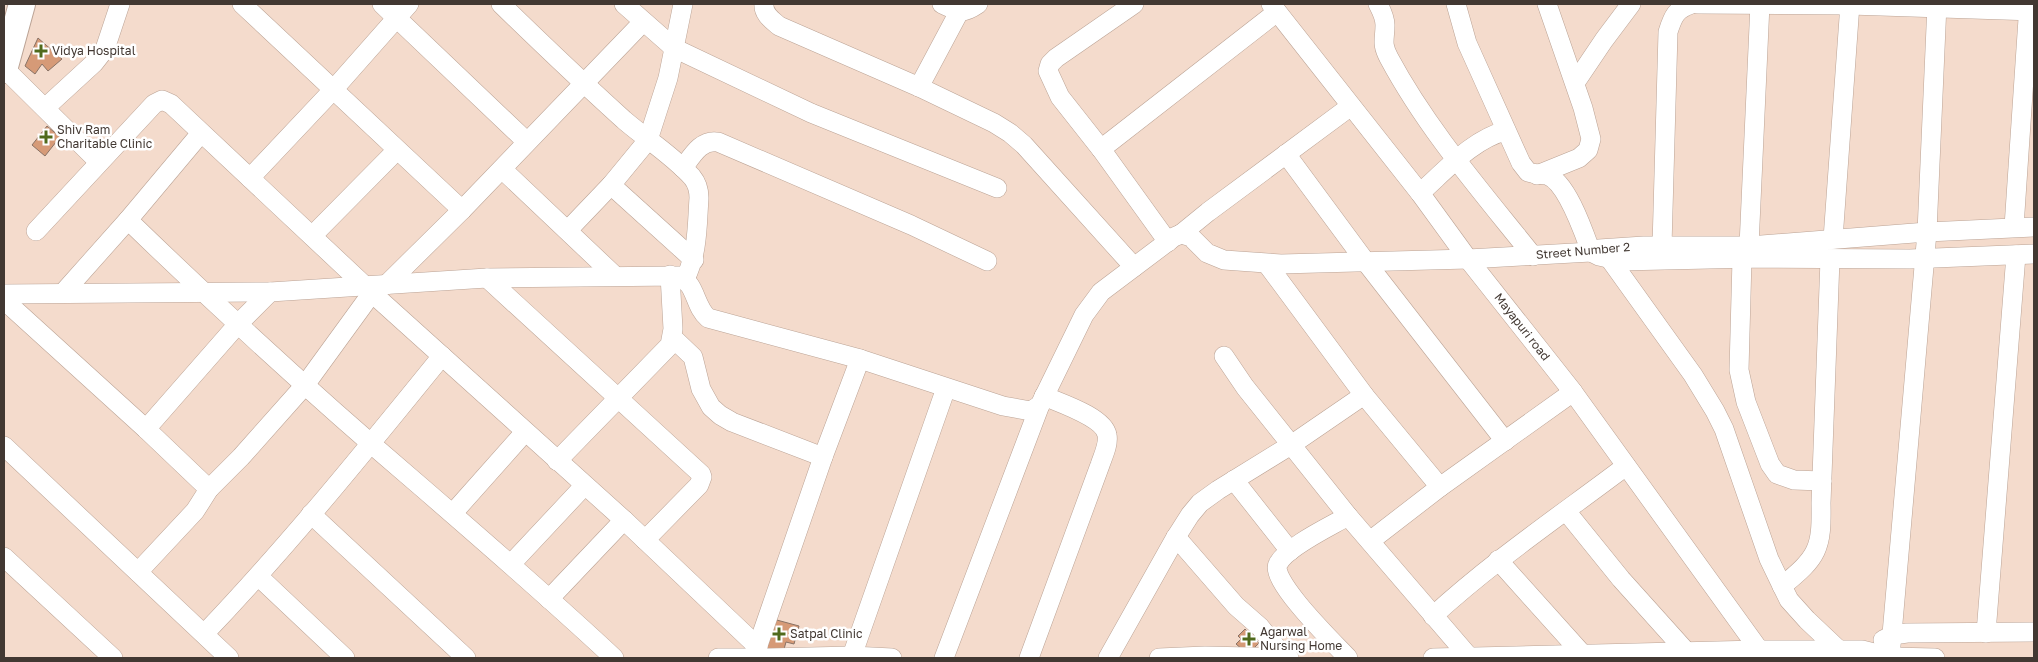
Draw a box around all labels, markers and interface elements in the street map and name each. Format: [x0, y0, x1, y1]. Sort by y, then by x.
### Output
place label: Vidya Hospital [52, 43, 136, 58]
marker: Vidya Hospital [34, 44, 48, 58]
place label: Shiv Ram Charitable Clinic [57, 122, 153, 151]
marker: Shiv Ram Charitable Clinic [39, 130, 53, 144]
street label: Street Number 2 [1535, 239, 1631, 262]
street label: Mayapuri road [1491, 290, 1553, 363]
place label: Agarwal Nursing Home [1260, 624, 1342, 653]
place label: Satpal Clinic [790, 626, 863, 641]
marker: Satpal Clinic [772, 627, 786, 641]
marker: Agarwal Nursing Home [1242, 632, 1256, 646]

